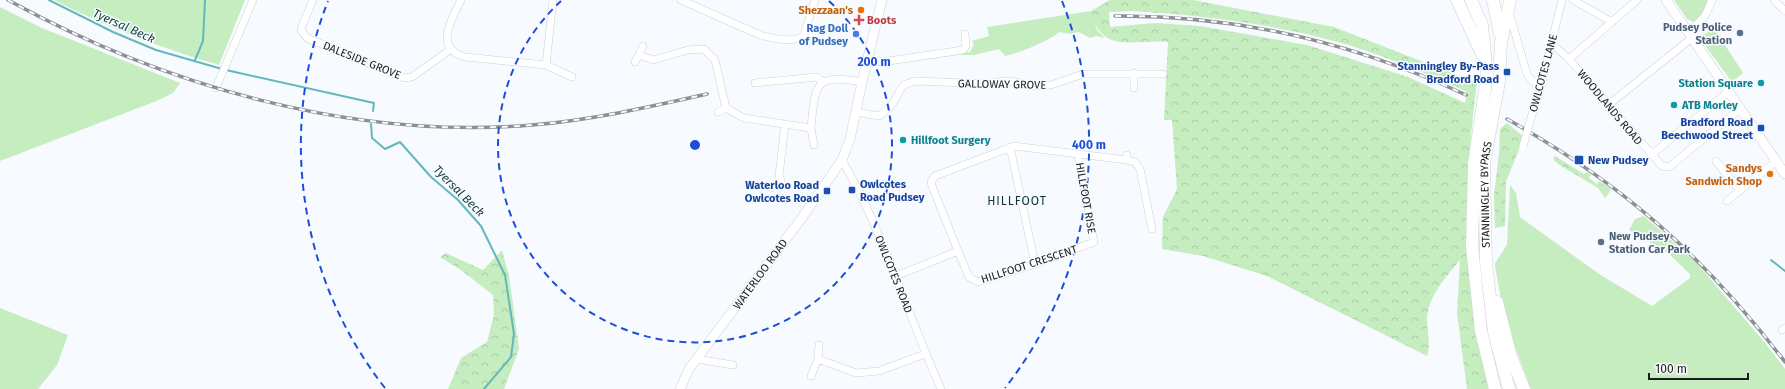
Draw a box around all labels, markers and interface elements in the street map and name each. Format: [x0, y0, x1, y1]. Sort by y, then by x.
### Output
place label: Shezzaan's [798, 4, 854, 17]
marker: Shezzaan's [856, 5, 866, 15]
water label: Tyersal Beck [91, 6, 158, 46]
place label: Boots [867, 14, 897, 27]
marker: Boots [854, 15, 864, 25]
place label: Pudsey Police Station [1663, 21, 1732, 47]
place label: Rag Doll of Pudsey [799, 22, 849, 48]
marker: Pudsey Police Station [1735, 28, 1745, 38]
marker: Rag Doll of Pudsey [851, 29, 861, 39]
street label: OWLCOTES LANE [1527, 33, 1560, 114]
street label: DALESIDE GROVE [321, 39, 403, 82]
text: 200 m [857, 55, 891, 69]
place label: Stanningley By-Pass Bradford Road [1398, 60, 1500, 86]
marker: Stanningley By-Pass Bradford Road [1502, 67, 1512, 77]
street label: WOODLANDS ROAD [1574, 67, 1645, 148]
street label: GALLOWAY GROVE [958, 77, 1046, 92]
place label: Station Square [1678, 77, 1753, 90]
marker: Station Square [1756, 78, 1766, 88]
place label: ATB Morley [1681, 99, 1738, 112]
marker: ATB Morley [1669, 100, 1679, 110]
place label: Bradford Road Beechwood Street [1661, 116, 1754, 142]
marker: Bradford Road Beechwood Street [1756, 123, 1766, 133]
place label: Hillfoot Surgery [911, 134, 991, 147]
marker: Hillfoot Surgery [898, 135, 908, 145]
centre of rings [688, 138, 702, 152]
text: 400 m [1072, 138, 1106, 152]
street label: STANNINGLEY BYPASS [1478, 140, 1495, 248]
marker: New Pudsey [1573, 154, 1585, 166]
place label: New Pudsey [1588, 154, 1649, 167]
street label: HILLFOOT RISE [1073, 161, 1098, 235]
place label: Sandys Sandwich Shop [1686, 162, 1763, 188]
water label: Tyersal Beck [431, 163, 488, 220]
marker: Sandys Sandwich Shop [1765, 169, 1775, 179]
place label: Owlcotes Road Pudsey [860, 178, 925, 204]
place label: Waterloo Road Owlcotes Road [745, 179, 819, 205]
marker: Owlcotes Road Pudsey [847, 185, 857, 195]
marker: Waterloo Road Owlcotes Road [822, 186, 832, 196]
district label: HILLFOOT [987, 194, 1047, 208]
place label: New Pudsey Station Car Park [1609, 230, 1691, 256]
street label: OWLCOTES ROAD [872, 233, 915, 315]
street label: WATERLOO ROAD [731, 237, 790, 312]
marker: New Pudsey Station Car Park [1596, 237, 1606, 247]
street label: HILLFOOT CRESCENT [980, 243, 1079, 286]
scale bar [1649, 355, 1748, 381]
text: 100 m [1655, 362, 1687, 376]

